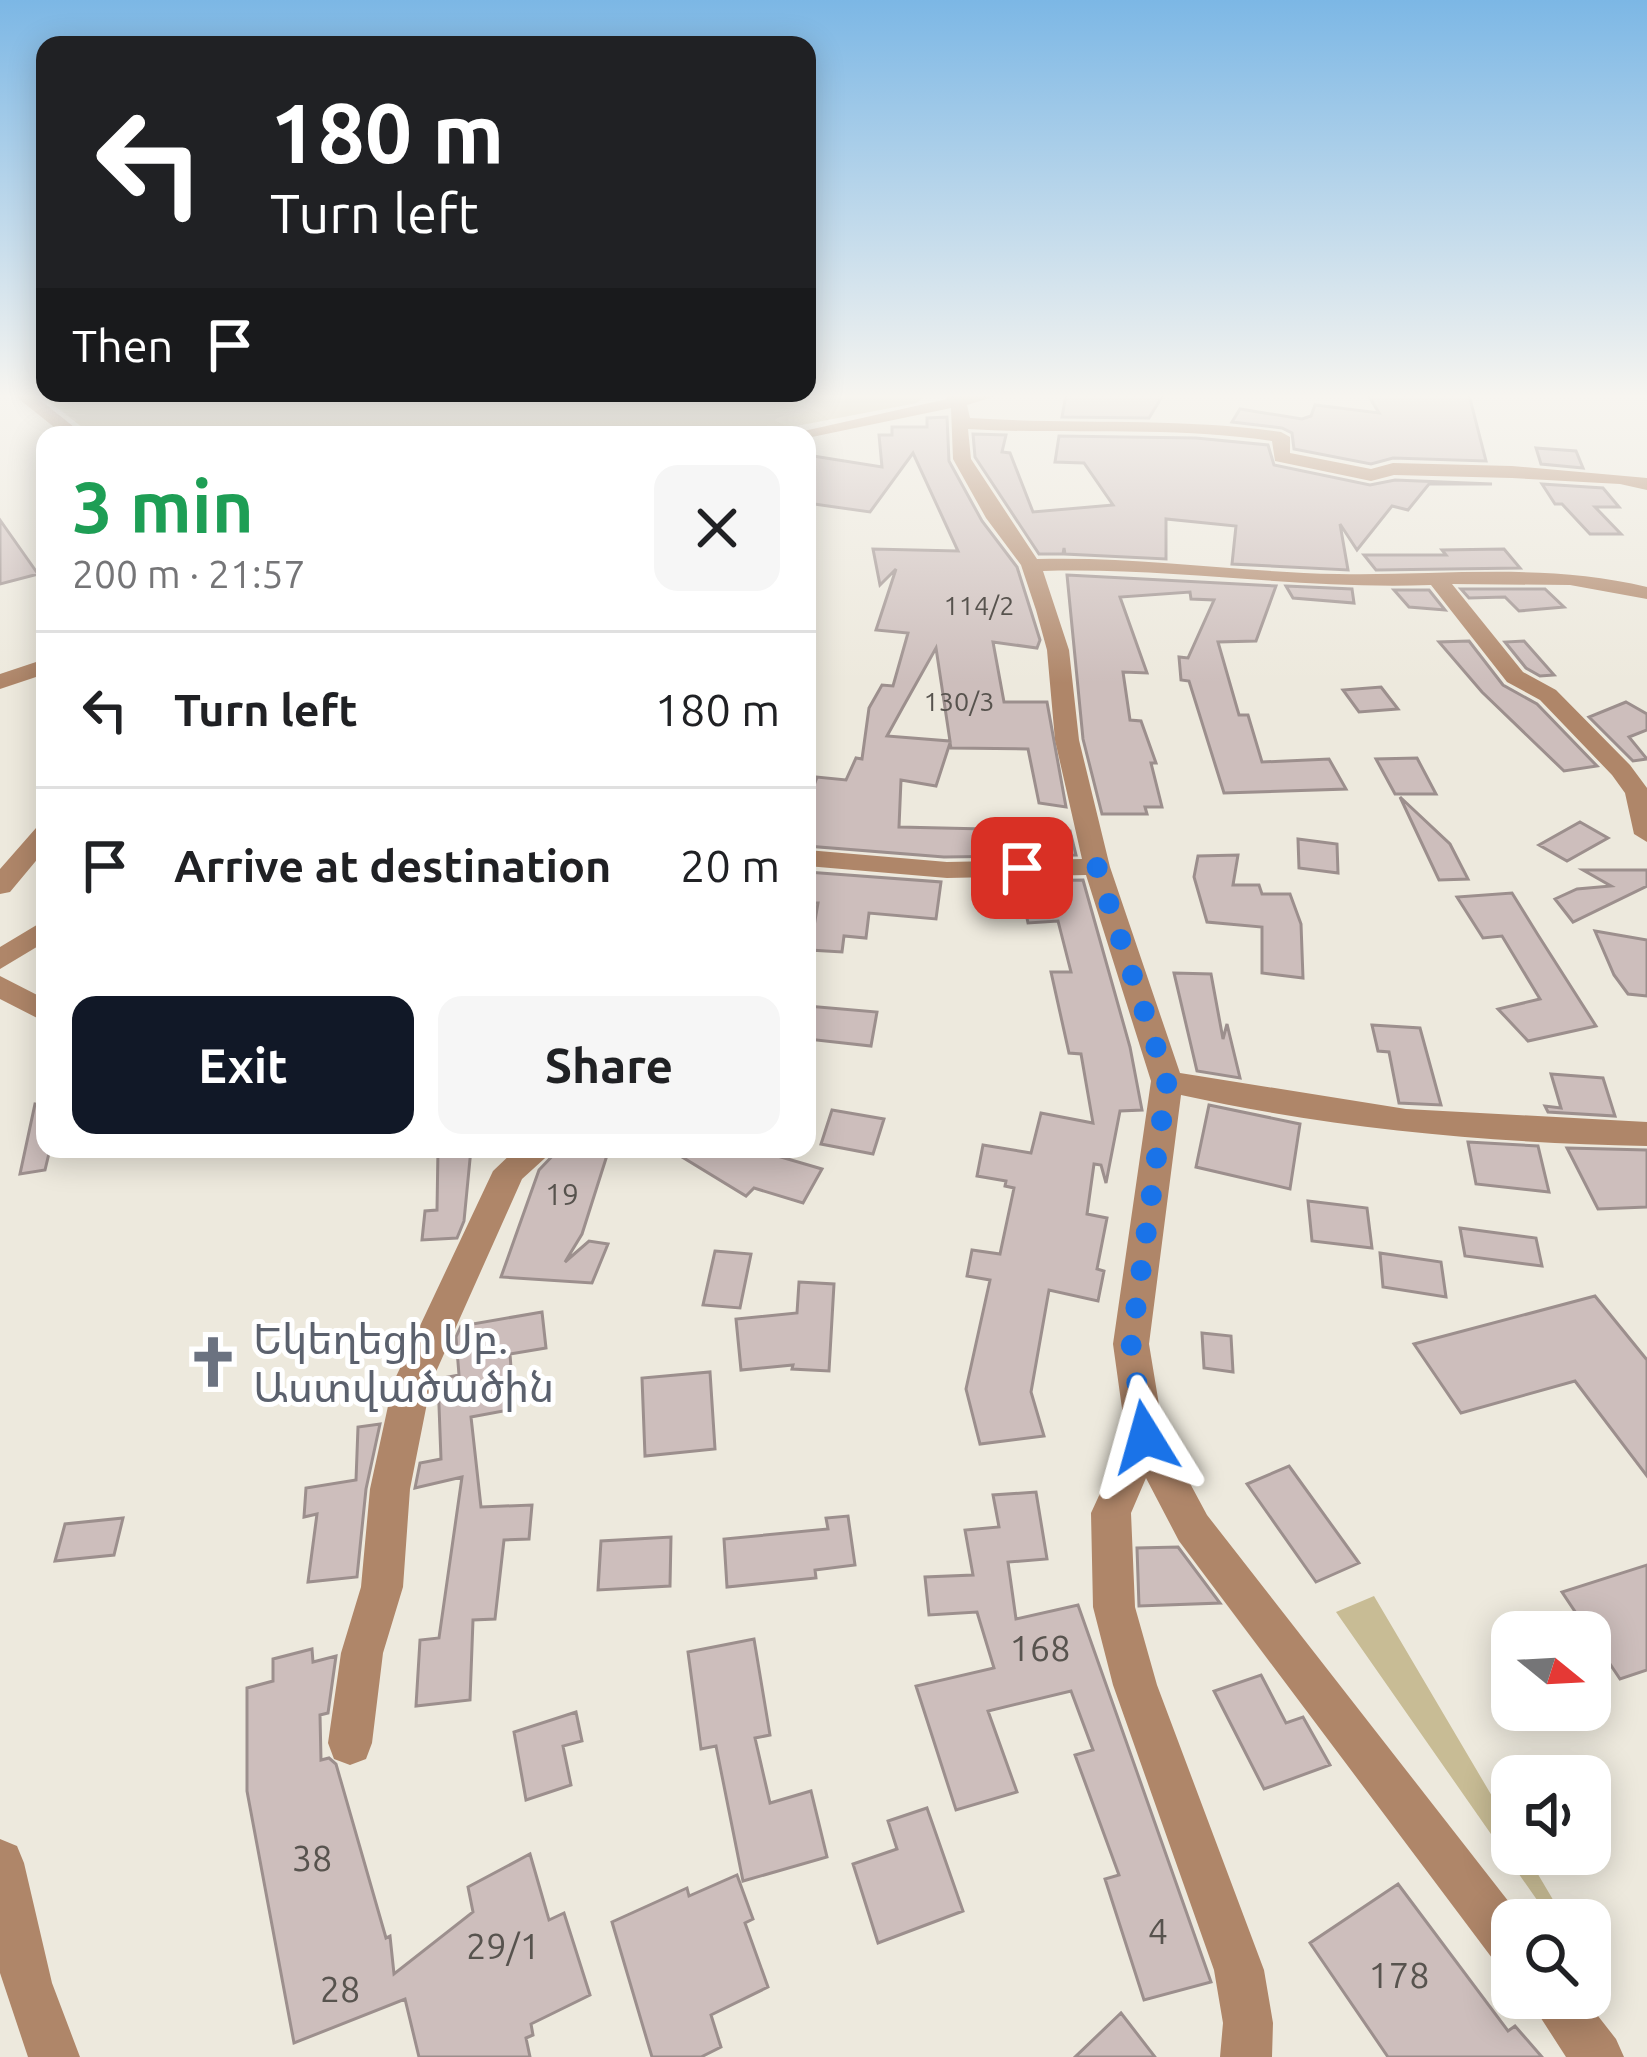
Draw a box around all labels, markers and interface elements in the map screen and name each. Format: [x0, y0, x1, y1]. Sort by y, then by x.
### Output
icon: left [72, 84, 228, 240]
text: 180 m [270, 85, 504, 179]
text: Turn left [270, 183, 479, 243]
icon: arrive [197, 312, 263, 378]
text: Then [72, 320, 173, 371]
button: close [654, 465, 780, 591]
text: 3 min [72, 466, 254, 547]
text: 200 m · 21:57 [72, 552, 306, 595]
house number: 114/2 [944, 590, 1014, 620]
icon: left [72, 677, 138, 743]
text: Turn left [174, 684, 358, 735]
text: 180 m [655, 684, 780, 735]
house number: 130/3 [924, 686, 994, 716]
pin [971, 817, 1073, 919]
icon: arrive [72, 833, 138, 899]
icon: arrive [989, 835, 1055, 901]
text: Arrive at destination [174, 840, 611, 891]
text: 20 m [680, 840, 780, 891]
button: Exit [72, 996, 414, 1134]
button: Share [438, 996, 780, 1134]
house number: 19 [545, 1177, 579, 1211]
place label: Եկեղեցի Սբ. Աստվածածին [253, 1315, 554, 1412]
church icon: Եկեղեցի Սբ. Աստվածածին [184, 1333, 242, 1391]
position arrow [1082, 1374, 1208, 1500]
north arrow [1491, 1611, 1611, 1731]
map controls [1491, 1611, 1611, 2019]
house number: 168 [1010, 1627, 1070, 1668]
button: sound [1491, 1755, 1611, 1875]
house number: 38 [292, 1837, 332, 1878]
button: search [1491, 1899, 1611, 2019]
house number: 4 [1148, 1910, 1168, 1951]
house number: 29/1 [466, 1925, 540, 1966]
house number: 178 [1369, 1954, 1429, 1995]
house number: 28 [320, 1968, 360, 2009]

